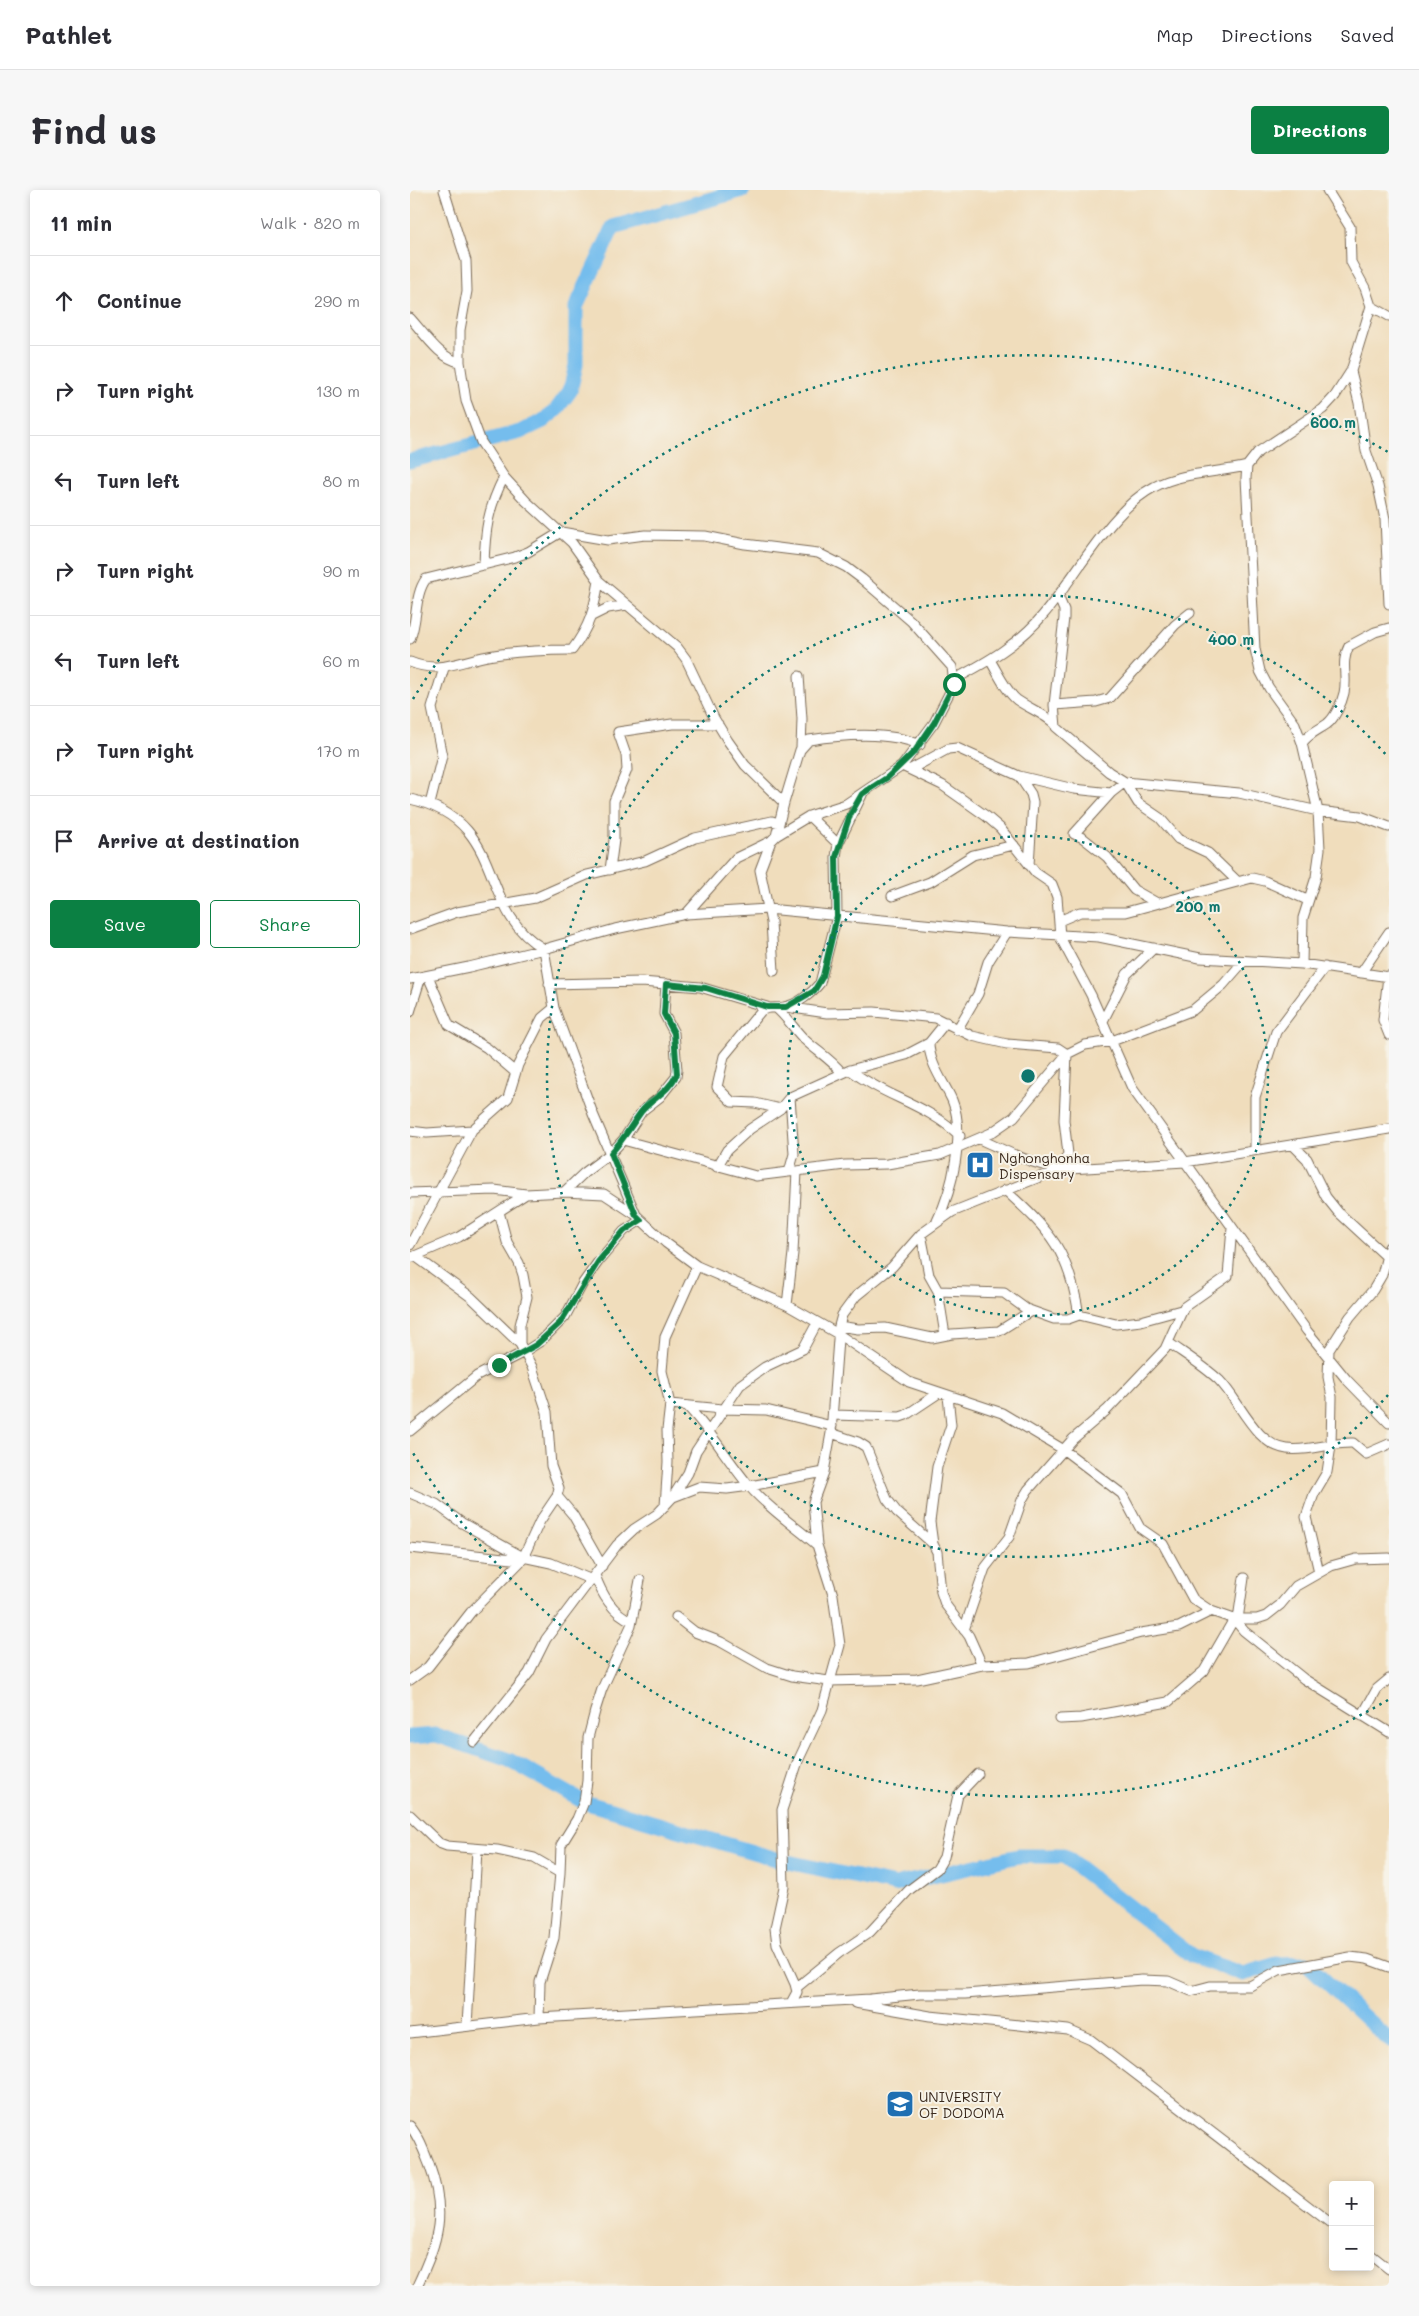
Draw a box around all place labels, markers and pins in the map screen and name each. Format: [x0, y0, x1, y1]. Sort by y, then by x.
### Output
centre of rings [1019, 1067, 1037, 1085]
place label: Nghonghonha Dispensary [999, 1148, 1090, 1183]
hospital icon: Nghonghonha Dispensary [965, 1150, 995, 1180]
place label: UNIVERSITY OF DODOMA [919, 2087, 1005, 2122]
school or university icon: UNIVERSITY OF DODOMA [885, 2089, 915, 2119]

